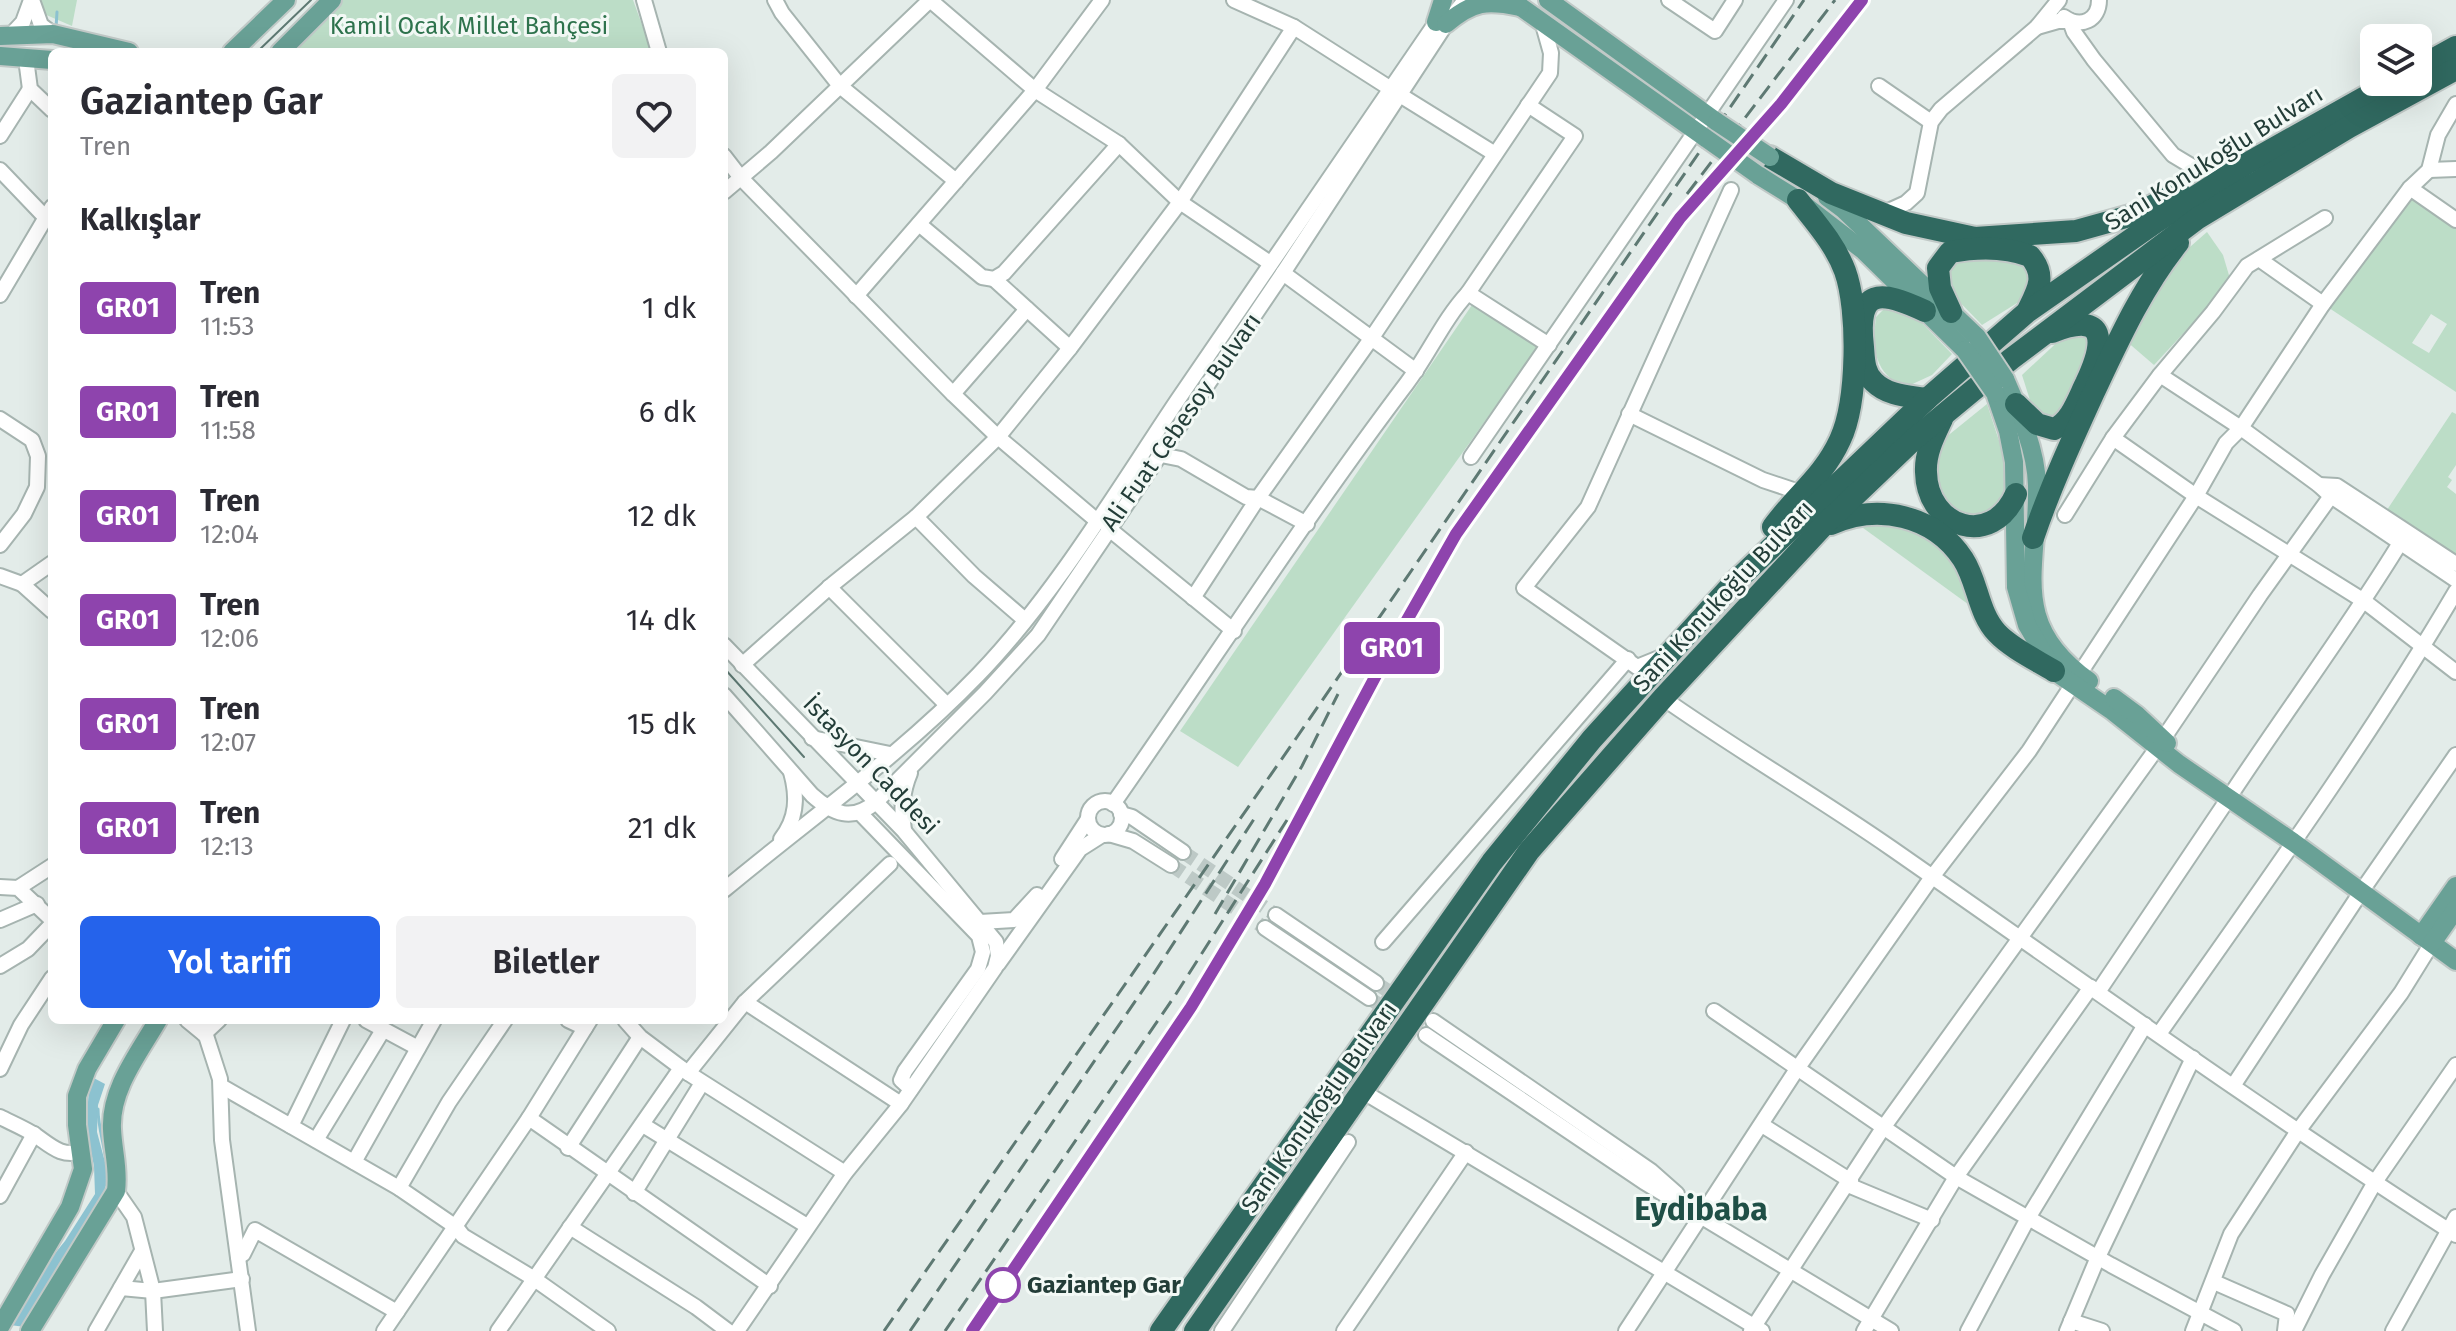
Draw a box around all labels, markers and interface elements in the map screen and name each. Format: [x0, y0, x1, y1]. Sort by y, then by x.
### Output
park label: Kamil Ocak Millet Bahçesi [330, 12, 608, 40]
map controls [2360, 24, 2432, 96]
button: layers [2360, 24, 2432, 96]
button: heart [612, 74, 696, 158]
text: Gaziantep Gar [80, 78, 323, 124]
street label: Sani Konukoğlu Bulvarı [2100, 80, 2328, 236]
text: Tren [80, 131, 131, 162]
text: Kalkışlar [80, 202, 201, 238]
text: Tren [200, 275, 260, 311]
text: 1 dk [642, 290, 696, 326]
text: GR01 [96, 291, 160, 324]
street label: Ali Fuat Cebesoy Bulvarı [1095, 308, 1267, 536]
text: 11:53 [200, 311, 254, 342]
text: Tren [200, 379, 260, 415]
text: 6 dk [639, 394, 696, 430]
text: GR01 [96, 395, 160, 428]
text: 11:58 [200, 415, 256, 446]
text: Tren [200, 483, 260, 519]
street label: Sani Konukoğlu Bulvarı [1627, 495, 1819, 697]
text: 12 dk [627, 498, 696, 534]
text: GR01 [96, 499, 160, 532]
text: 12:04 [200, 519, 259, 550]
text: Tren [200, 587, 260, 623]
text: 14 dk [626, 602, 696, 638]
text: GR01 [96, 603, 160, 636]
line badge: GR01 [1336, 622, 1448, 674]
text: 12:06 [200, 623, 259, 654]
text: GR01 [1360, 631, 1424, 664]
street label: İstasyon Caddesi [798, 690, 944, 840]
text: Tren [200, 691, 260, 727]
text: 15 dk [627, 706, 696, 742]
text: GR01 [96, 707, 160, 740]
text: 12:07 [200, 727, 256, 758]
text: Tren [200, 795, 260, 831]
text: 21 dk [628, 810, 696, 846]
text: GR01 [96, 811, 160, 844]
text: 12:13 [200, 831, 254, 862]
button: Yol tarifi [80, 916, 380, 1008]
button: Biletler [396, 916, 696, 1008]
street label: Sani Konukoğlu Bulvarı [1236, 996, 1402, 1218]
district label: Eydibaba [1634, 1190, 1768, 1228]
marker: Gaziantep Gar [986, 1268, 1020, 1302]
place label: Gaziantep Gar [1027, 1271, 1181, 1299]

